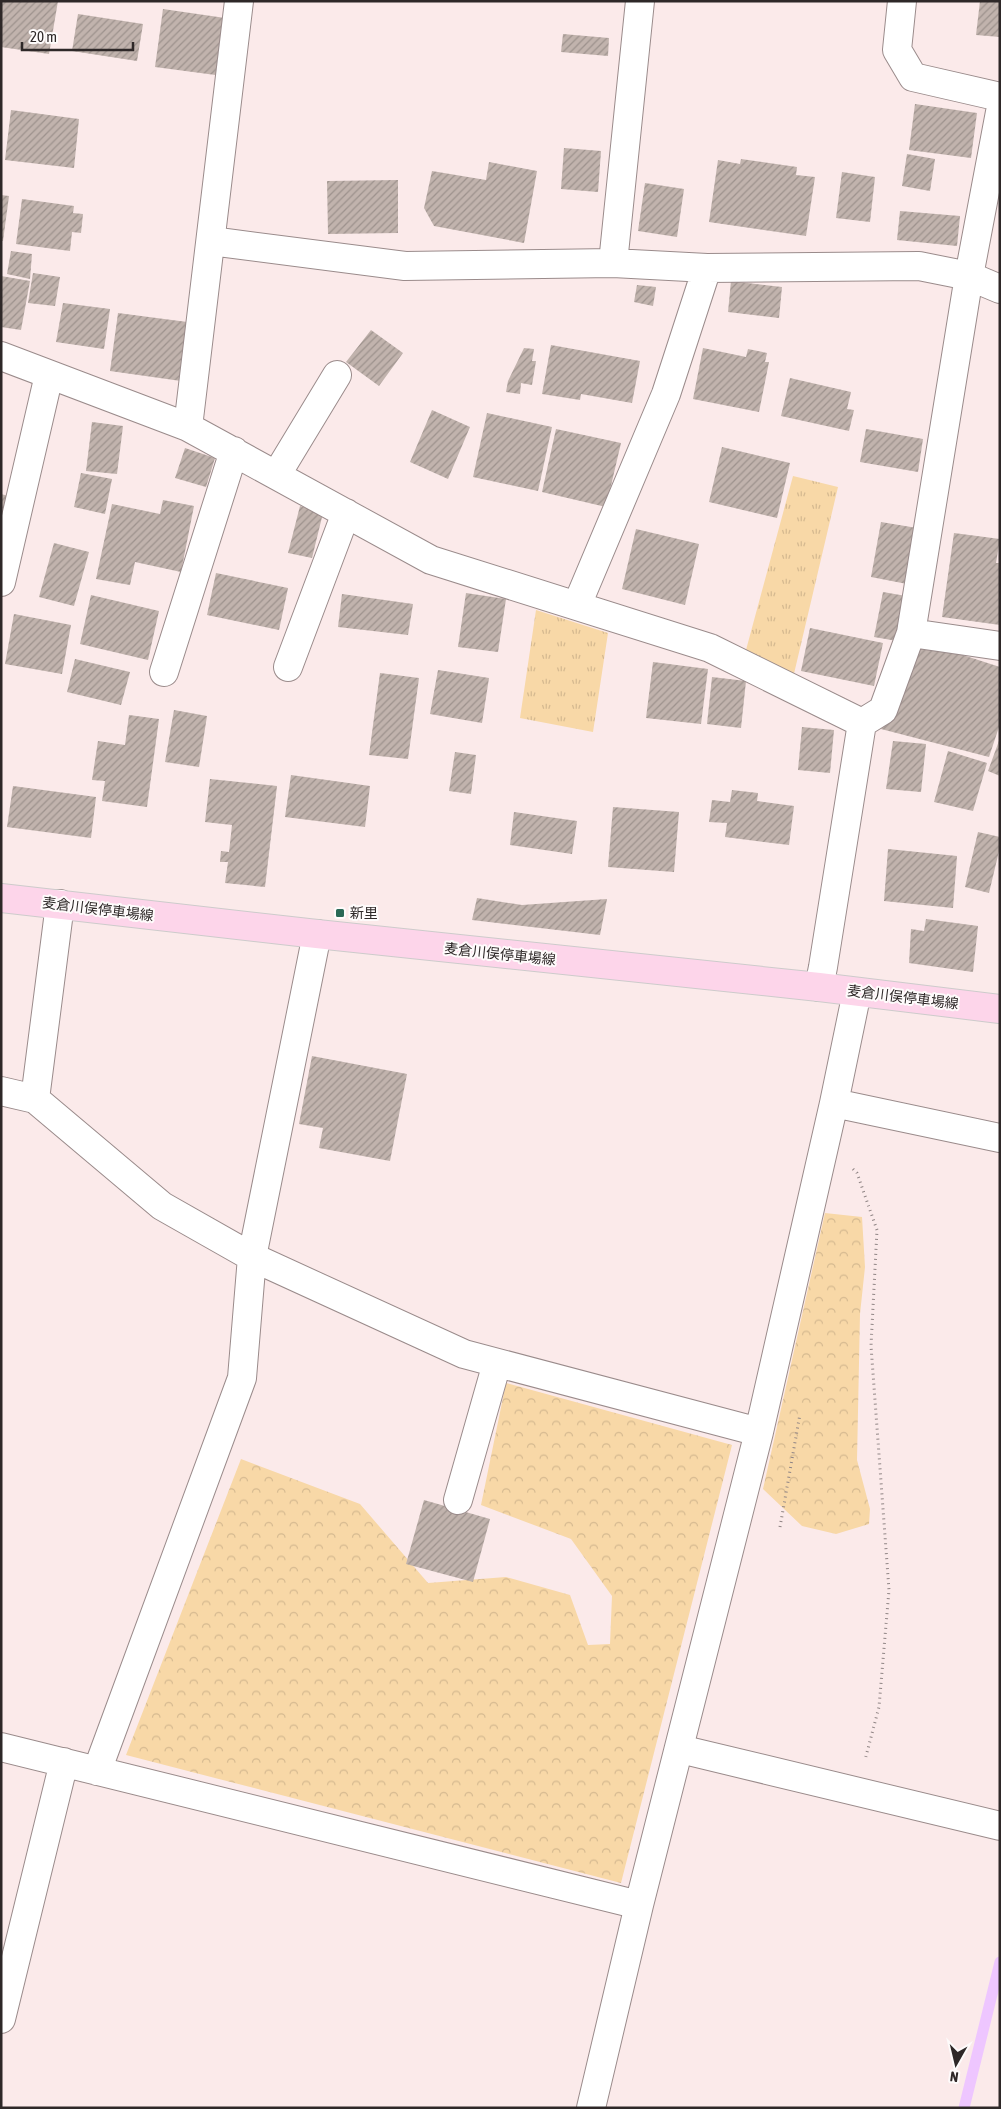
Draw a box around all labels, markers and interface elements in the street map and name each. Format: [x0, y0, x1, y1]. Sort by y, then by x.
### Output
scale bar [22, 20, 134, 52]
text: 20 m [30, 28, 57, 45]
street label: 麦倉川俣停車場線 [41, 894, 155, 924]
place label: 新里 [350, 905, 378, 921]
marker: 新里 [334, 907, 346, 919]
street label: 麦倉川俣停車場線 [443, 940, 557, 968]
street label: 麦倉川俣停車場線 [846, 982, 960, 1012]
north arrow [931, 2039, 981, 2089]
text: N [949, 2068, 959, 2085]

